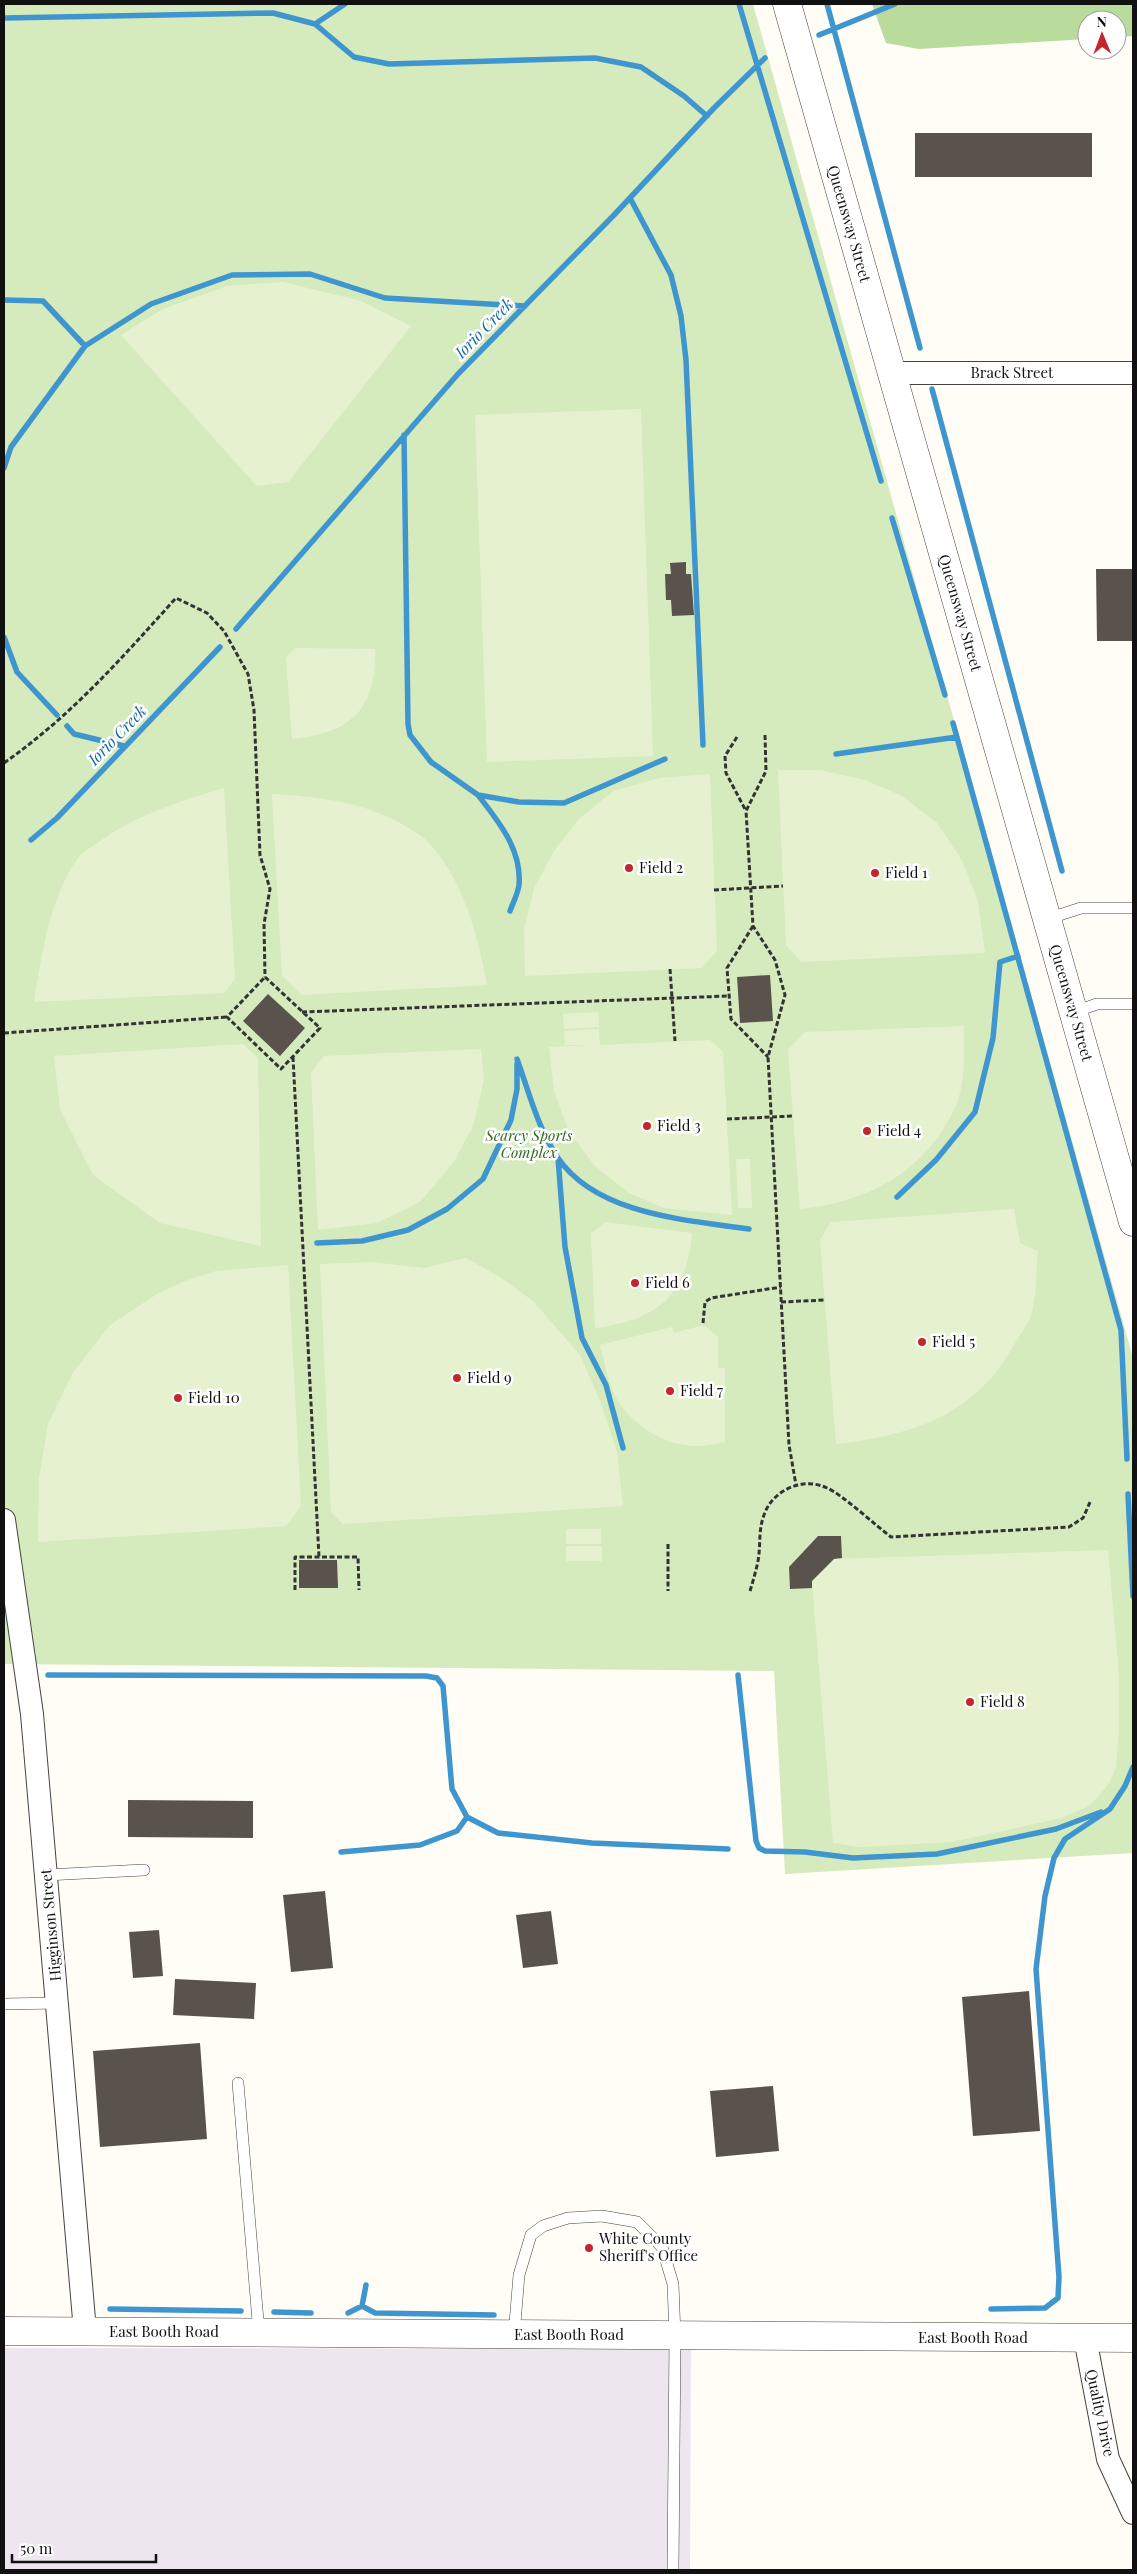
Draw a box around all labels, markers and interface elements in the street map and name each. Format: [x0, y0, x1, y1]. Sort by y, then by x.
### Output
north arrow [1077, 10, 1127, 60]
text: N [1097, 12, 1107, 31]
street label: Queensway Street [824, 163, 876, 285]
water label: Iorio Creek [449, 293, 517, 363]
street label: Brack Street [971, 362, 1054, 382]
street label: Queensway Street [935, 552, 987, 674]
water label: Iorio Creek [82, 700, 150, 770]
place label: Field 2 [639, 857, 683, 877]
marker: Field 2 [623, 862, 635, 874]
place label: Field 1 [885, 862, 928, 882]
marker: Field 1 [869, 867, 881, 879]
street label: Queensway Street [1046, 942, 1098, 1064]
place label: Field 3 [657, 1115, 701, 1135]
marker: Field 3 [641, 1120, 653, 1132]
place label: Field 4 [877, 1120, 921, 1140]
park label: Searcy Sports Complex [484, 1125, 573, 1162]
marker: Field 4 [861, 1125, 873, 1137]
place label: Field 6 [645, 1272, 690, 1292]
marker: Field 6 [629, 1277, 641, 1289]
place label: Field 5 [932, 1331, 975, 1351]
marker: Field 5 [916, 1336, 928, 1348]
place label: Field 9 [467, 1367, 512, 1387]
marker: Field 9 [451, 1372, 463, 1384]
place label: Field 7 [680, 1380, 723, 1400]
marker: Field 7 [664, 1385, 676, 1397]
place label: Field 10 [188, 1387, 240, 1407]
marker: Field 10 [172, 1392, 184, 1404]
place label: Field 8 [980, 1691, 1025, 1711]
marker: Field 8 [964, 1696, 976, 1708]
street label: Higginson Street [35, 1867, 65, 1982]
place label: White County Sheriff's Office [598, 2228, 698, 2265]
marker: White County Sheriff's Office [583, 2242, 595, 2254]
street label: East Booth Road [109, 2321, 219, 2341]
street label: East Booth Road [514, 2324, 624, 2344]
street label: East Booth Road [918, 2327, 1028, 2347]
street label: Quality Drive [1082, 2367, 1120, 2458]
scale bar [12, 2532, 156, 2564]
text: 50 m [20, 2538, 53, 2558]

